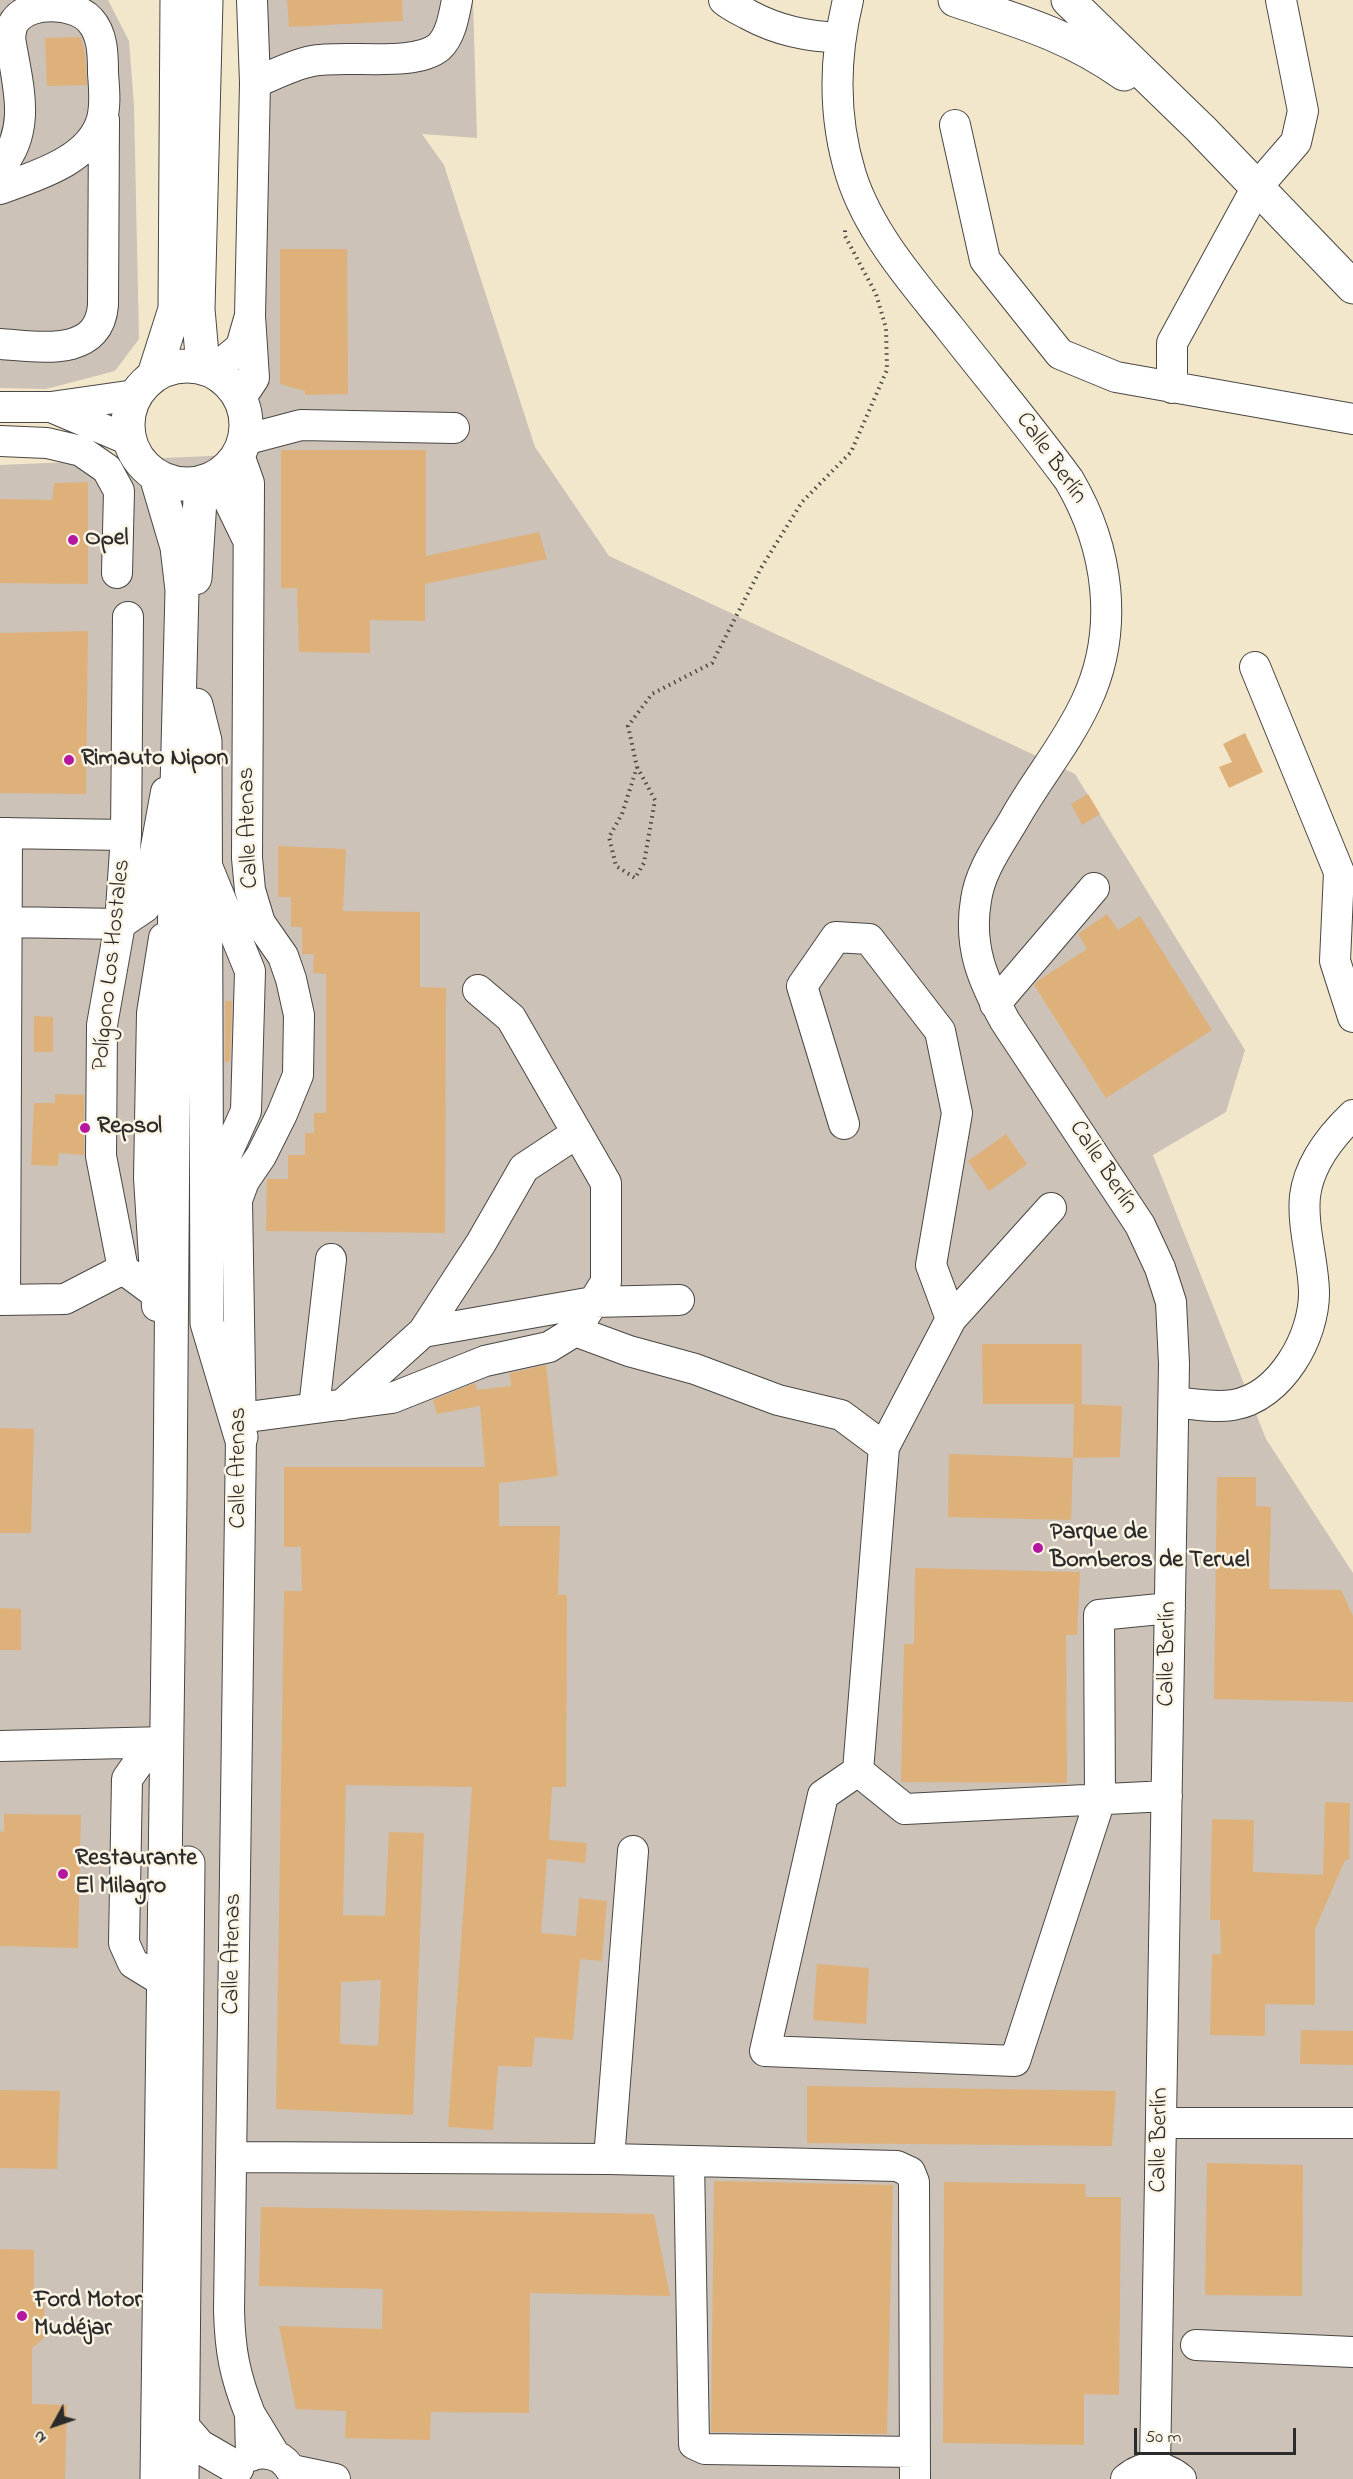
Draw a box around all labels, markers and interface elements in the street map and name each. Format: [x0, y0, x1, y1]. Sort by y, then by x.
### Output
street label: Calle Berlín [1008, 408, 1092, 510]
place label: Opel [85, 526, 129, 554]
marker: Opel [66, 533, 80, 547]
place label: Rimauto Nipon [81, 746, 228, 774]
marker: Rimauto Nipon [62, 753, 76, 767]
street label: Calle Atenas [233, 767, 267, 889]
street label: Polígono Los Hostales [88, 858, 138, 1072]
place label: Repsol [97, 1114, 162, 1142]
street label: Calle Berlín [1061, 1116, 1143, 1220]
marker: Repsol [78, 1121, 92, 1135]
street label: Calle Atenas [226, 1407, 254, 1529]
place label: Parque de Bomberos de Teruel [1050, 1520, 1249, 1576]
marker: Parque de Bomberos de Teruel [1031, 1541, 1045, 1555]
street label: Calle Berlín [1154, 1601, 1184, 1707]
place label: Restaurante El Milagro [75, 1846, 197, 1902]
marker: Restaurante El Milagro [56, 1867, 70, 1881]
street label: Calle Atenas [219, 1893, 249, 2015]
street label: Calle Berlín [1146, 2087, 1176, 2193]
place label: Ford Motor Mudéjar [34, 2288, 142, 2344]
marker: Ford Motor Mudéjar [15, 2309, 29, 2323]
north arrow [24, 2395, 84, 2455]
scale bar [1137, 2416, 1299, 2454]
text: N [28, 2425, 53, 2448]
text: 50 m [1145, 2425, 1182, 2451]

